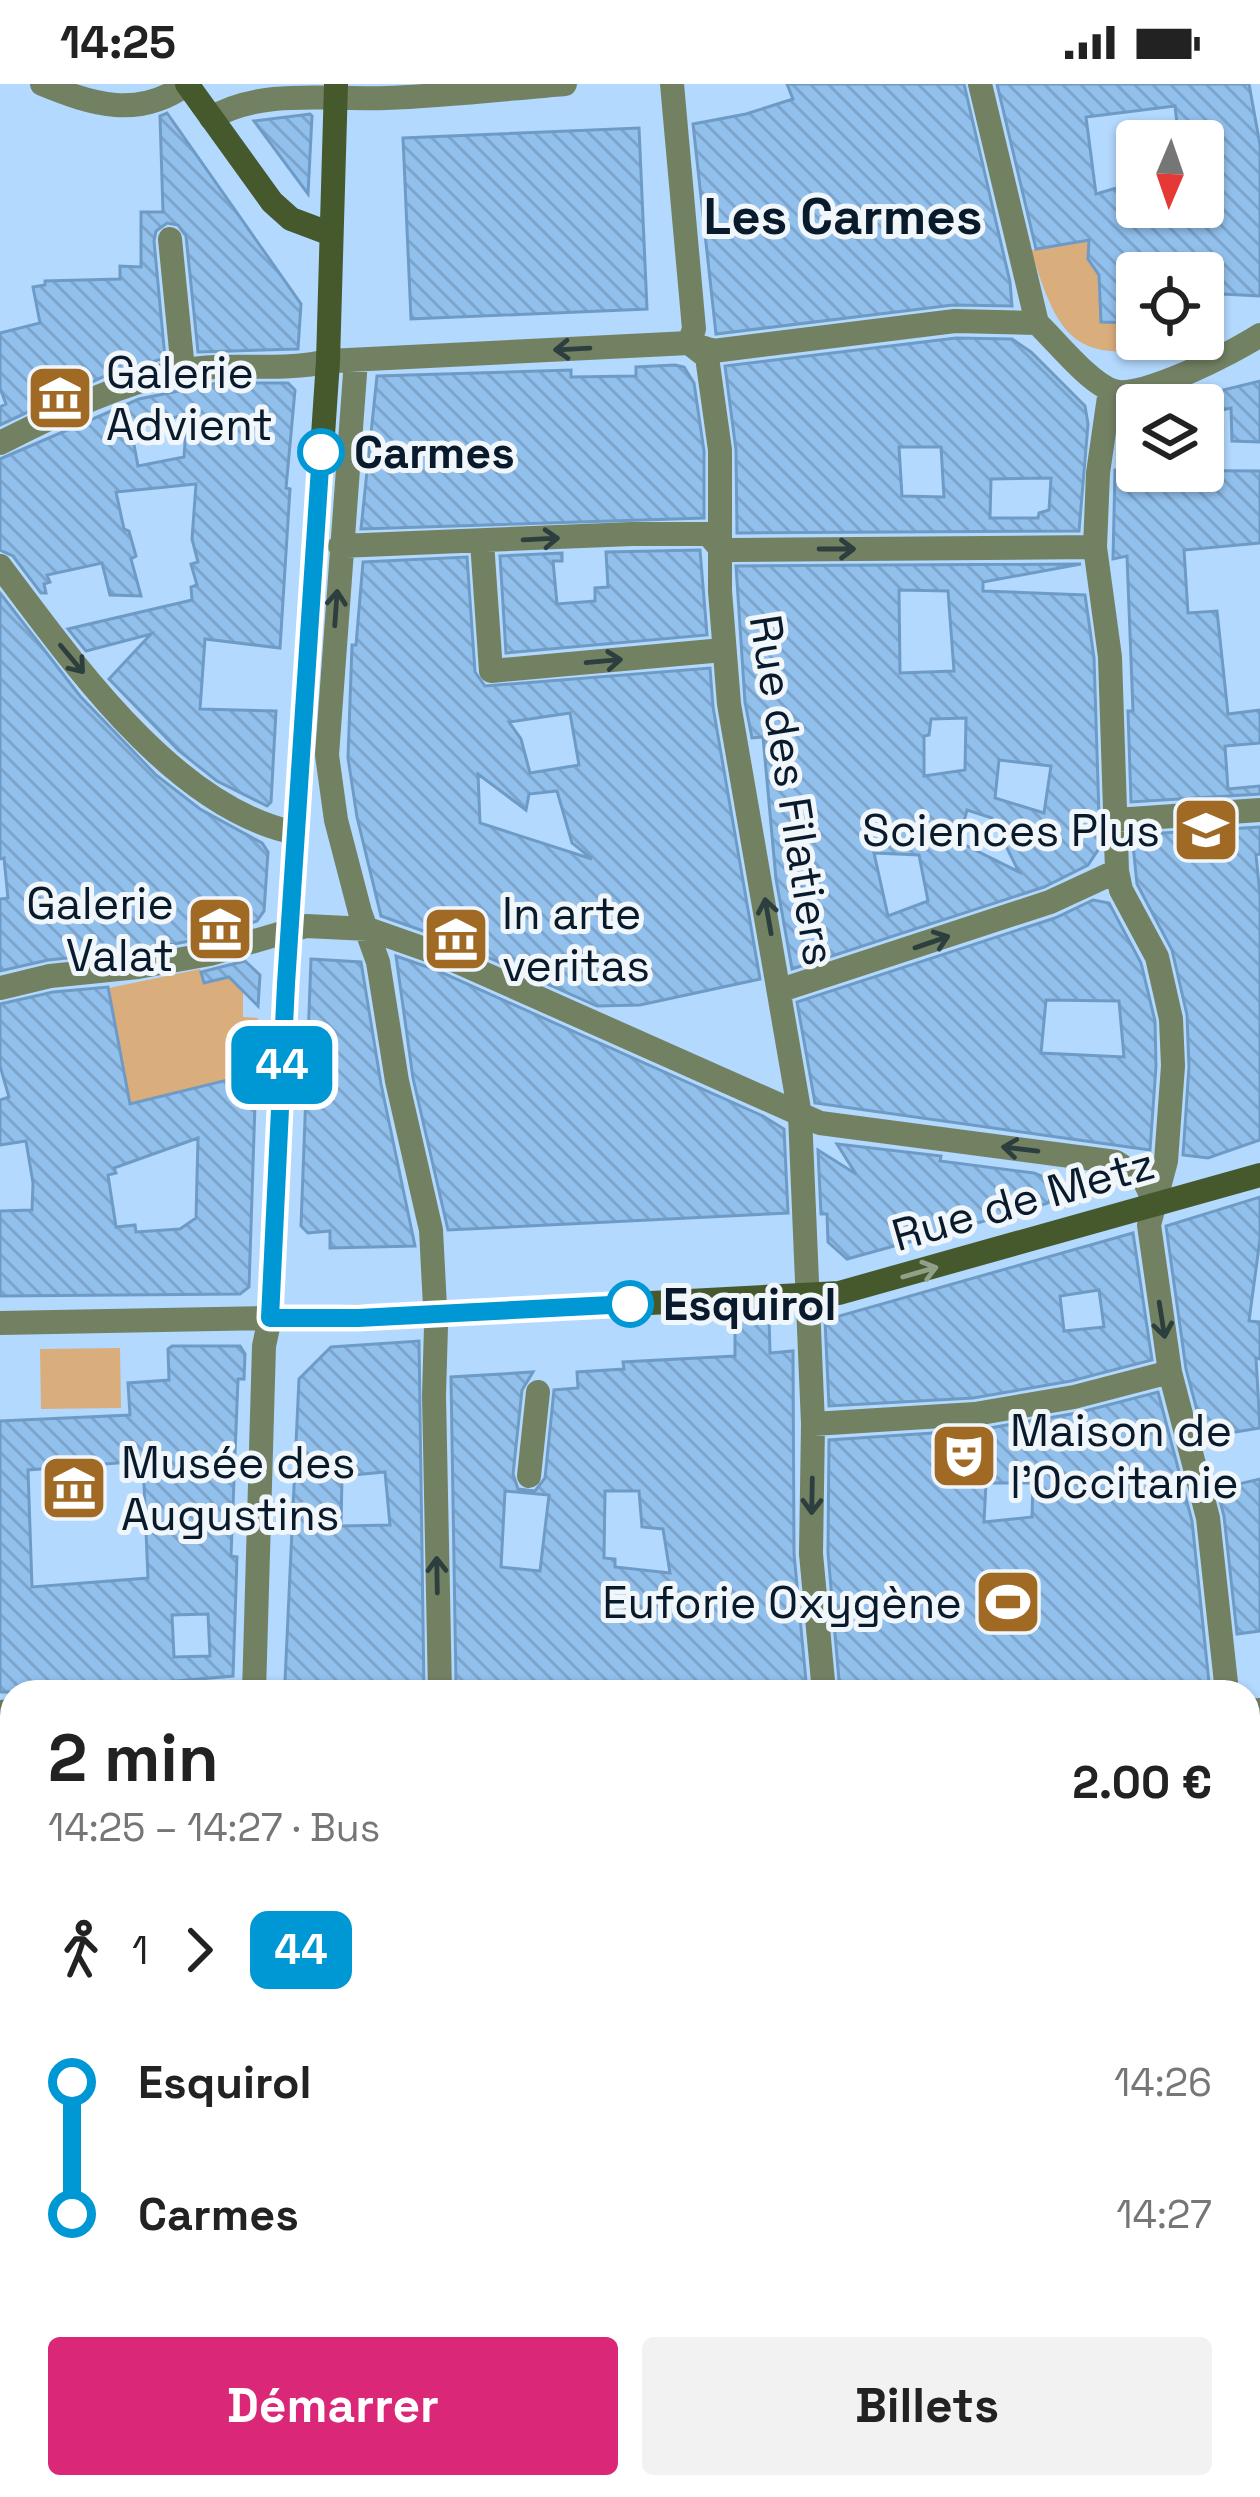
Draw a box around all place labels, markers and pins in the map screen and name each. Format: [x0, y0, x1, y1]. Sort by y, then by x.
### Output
place label: Galerie Advient [106, 344, 273, 453]
museum icon: Galerie Advient [25, 363, 95, 433]
place label: Carmes [354, 424, 515, 481]
marker: Carmes [299, 430, 343, 474]
school or university icon: Sciences Plus [1171, 795, 1241, 865]
place label: Sciences Plus [862, 802, 1160, 859]
place label: Galerie Valat [26, 875, 174, 984]
place label: In arte veritas [502, 885, 650, 994]
museum icon: Galerie Valat [185, 894, 255, 964]
museum icon: In arte veritas [421, 904, 491, 974]
place label: Esquirol [663, 1276, 836, 1333]
marker: Esquirol [608, 1282, 652, 1326]
place label: Maison de l'Occitanie [1010, 1402, 1239, 1511]
theatre icon: Maison de l'Occitanie [929, 1421, 999, 1491]
place label: Musée des Augustins [121, 1434, 355, 1543]
museum icon: Musée des Augustins [39, 1453, 109, 1523]
sports icon: Euforie Oxygène [973, 1567, 1043, 1637]
place label: Euforie Oxygène [602, 1574, 962, 1631]

